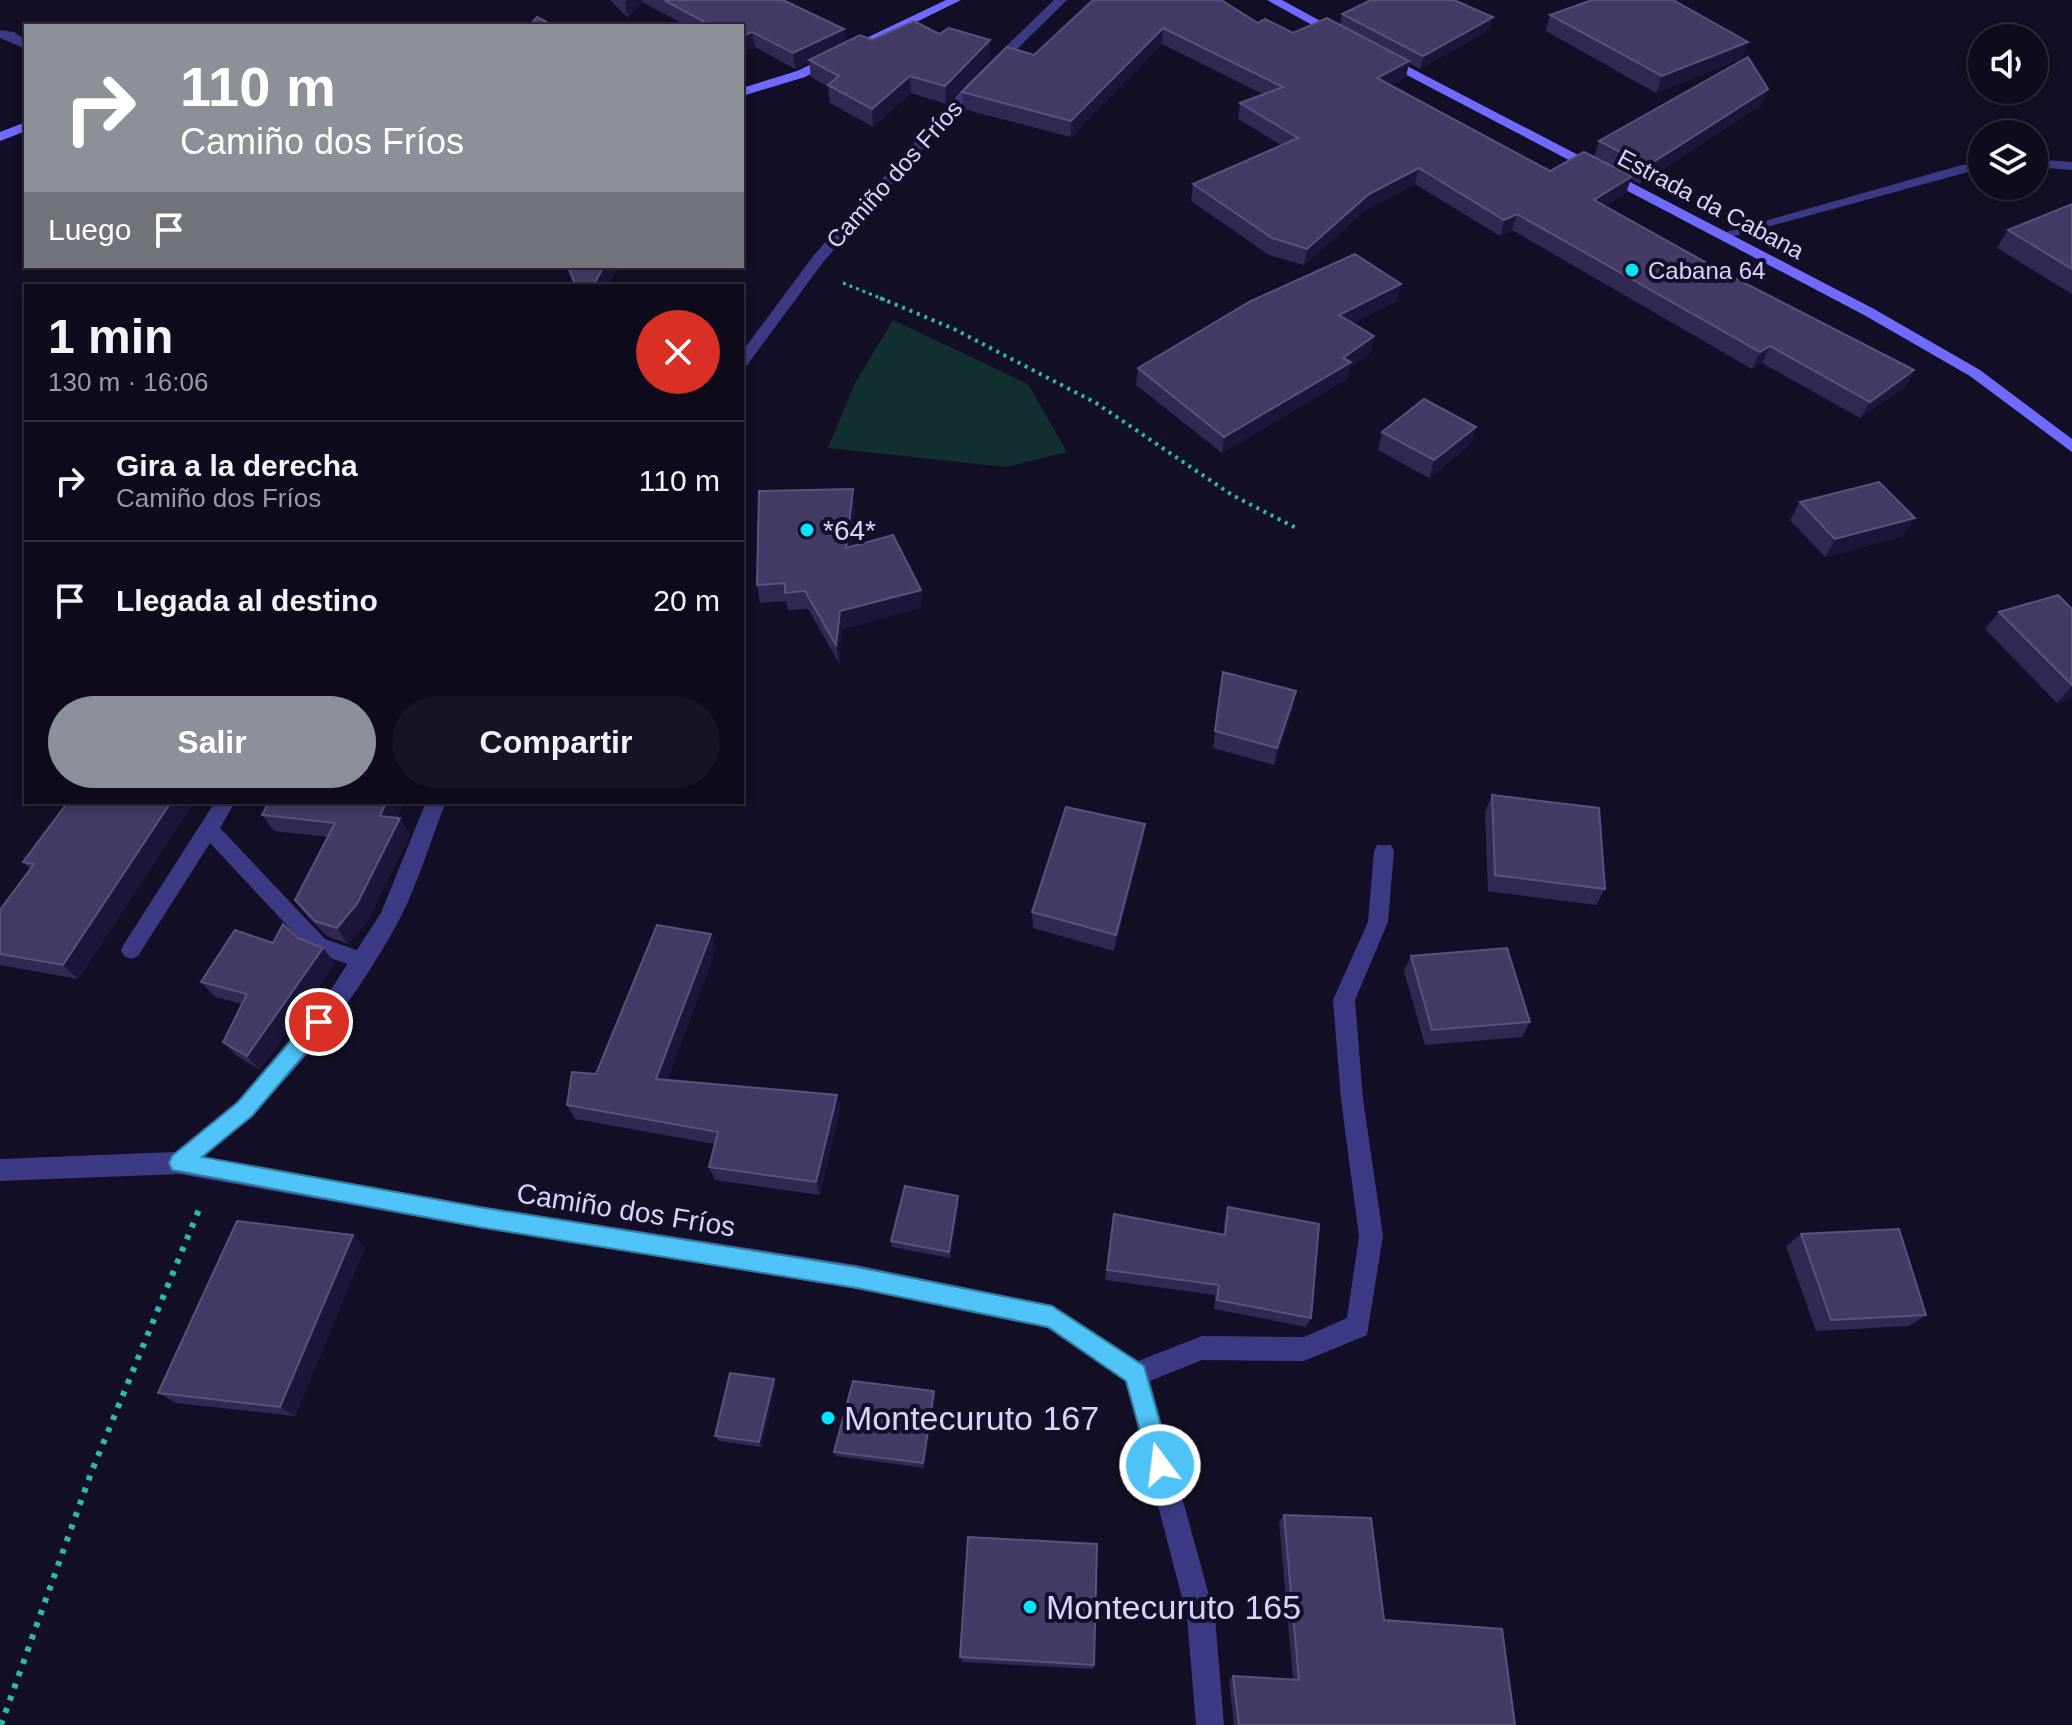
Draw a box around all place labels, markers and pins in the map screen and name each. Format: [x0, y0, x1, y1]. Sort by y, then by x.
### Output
place label: Cabana 64 [1648, 257, 1765, 284]
marker: Cabana 64 [1623, 261, 1641, 279]
place label: *64* [823, 515, 876, 546]
marker: *64* [798, 521, 816, 539]
pin [285, 988, 353, 1056]
place label: Montecuruto 167 [844, 1399, 1099, 1437]
marker: Montecuruto 167 [819, 1409, 837, 1427]
place label: Montecuruto 165 [1046, 1588, 1301, 1626]
marker: Montecuruto 165 [1021, 1598, 1039, 1616]

